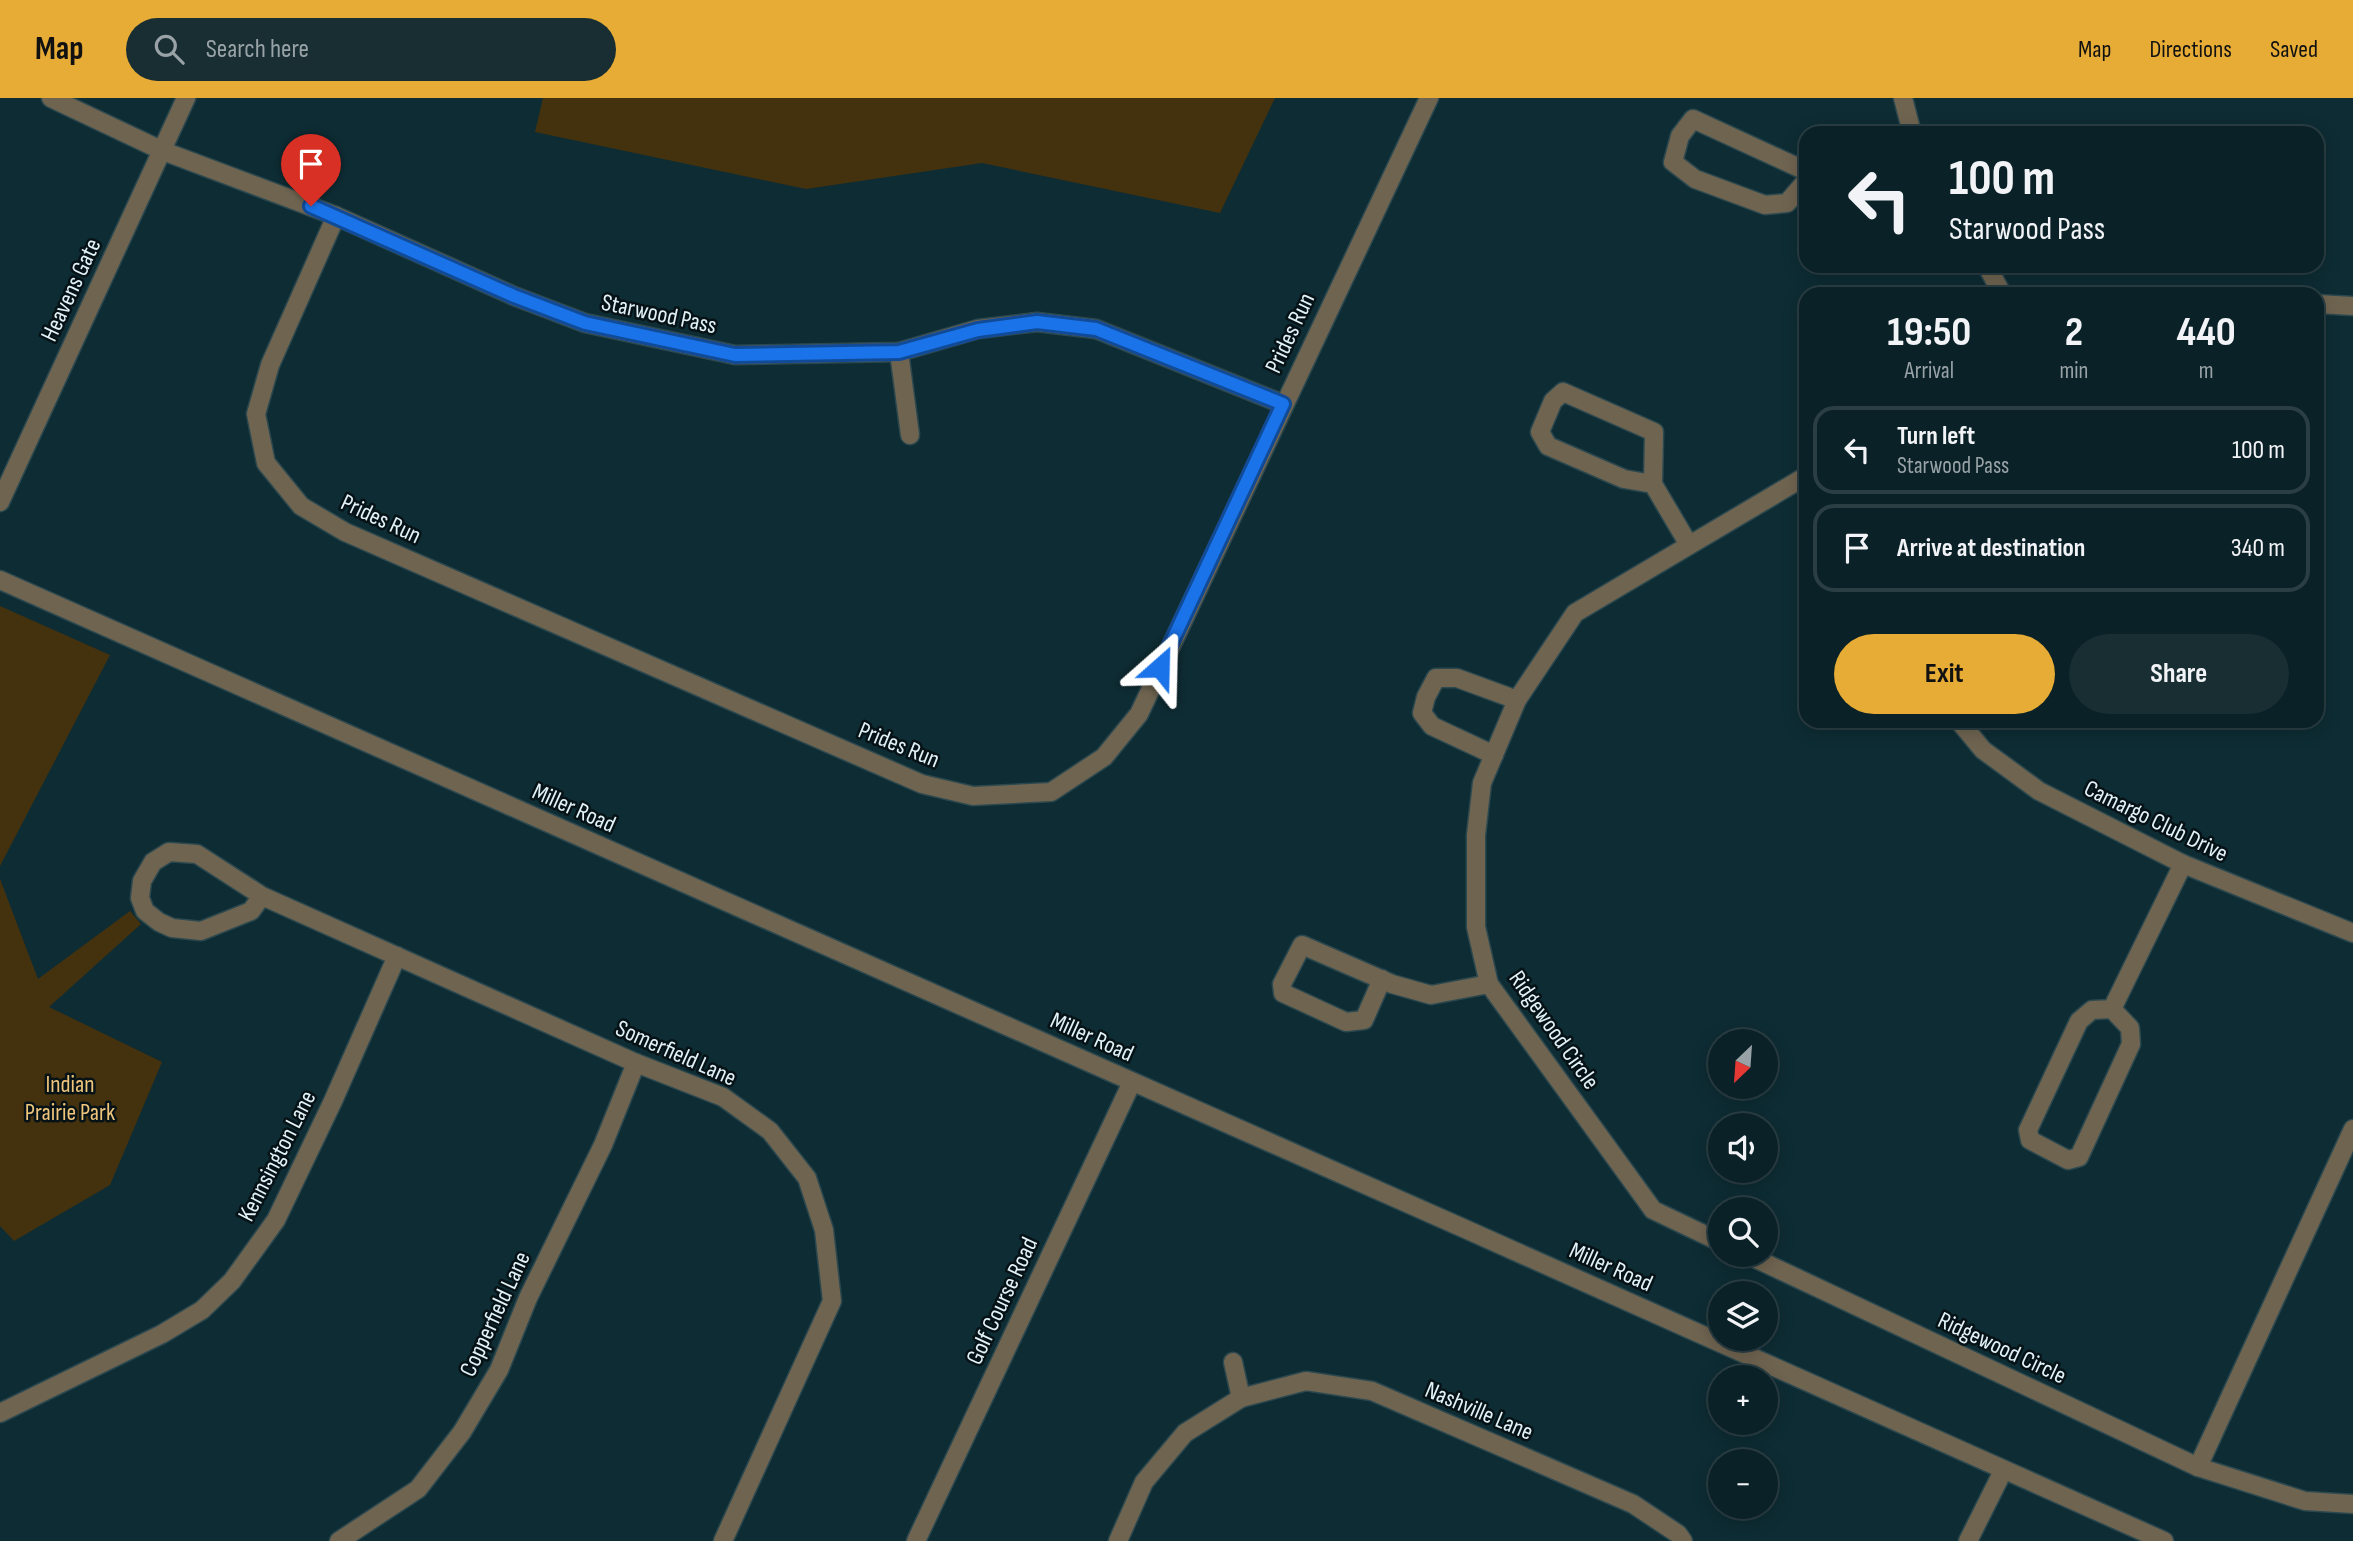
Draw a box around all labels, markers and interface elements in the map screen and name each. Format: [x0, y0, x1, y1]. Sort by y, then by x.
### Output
search box [126, 18, 616, 81]
text: Map [35, 29, 84, 69]
icon: search [150, 30, 188, 68]
text: Search here [206, 34, 309, 65]
text: Map [2078, 35, 2111, 64]
text: Directions [2149, 35, 2232, 64]
text: Saved [2270, 35, 2318, 64]
pin [281, 134, 341, 206]
icon: arrive [292, 145, 330, 183]
text: 100 m [1949, 150, 2055, 209]
icon: left [1834, 154, 1925, 245]
text: Starwood Pass [1949, 210, 2105, 249]
street label: Heavens Gate [35, 234, 107, 346]
street label: Starwood Pass [599, 288, 719, 340]
street label: Prides Run [1259, 288, 1321, 378]
text: 19:50 [1887, 307, 1971, 358]
text: 2 [2065, 307, 2083, 358]
text: 440 [2177, 307, 2236, 358]
text: Arrival [1905, 357, 1954, 385]
text: min [2060, 357, 2088, 385]
text: m [2199, 357, 2214, 385]
text: Turn left [1897, 421, 1975, 452]
icon: left [1838, 431, 1876, 469]
text: 100 m [2232, 435, 2285, 466]
text: Starwood Pass [1897, 452, 2009, 480]
street label: Prides Run [336, 488, 426, 550]
icon: arrive [1838, 529, 1876, 567]
text: Arrive at destination [1897, 533, 2085, 564]
text: 340 m [2231, 533, 2285, 564]
position arrow [1123, 630, 1197, 704]
button: Exit [1834, 634, 2055, 714]
button: Share [2069, 634, 2289, 714]
street label: Prides Run [854, 716, 944, 774]
street label: Camargo Club Drive [2079, 774, 2233, 868]
street label: Miller Road [528, 777, 620, 839]
street label: Ridgewood Circle [1503, 965, 1605, 1095]
street label: Miller Road [1046, 1006, 1138, 1068]
street label: Somerfield Lane [611, 1014, 741, 1092]
north arrow [1708, 1029, 1778, 1099]
map controls [1708, 1029, 1778, 1519]
park label: Indian Prairie Park [25, 1070, 115, 1127]
street label: Kennsington Lane [232, 1086, 322, 1226]
button: sound [1708, 1113, 1778, 1183]
button: search [1708, 1197, 1778, 1267]
street label: Golf Course Road [960, 1233, 1044, 1369]
street label: Miller Road [1565, 1236, 1657, 1298]
street label: Copperfield Lane [453, 1247, 537, 1381]
button: layers [1708, 1281, 1778, 1351]
street label: Ridgewood Circle [1933, 1306, 2071, 1390]
button: + [1708, 1365, 1778, 1435]
street label: Nashville Lane [1421, 1375, 1537, 1447]
button: − [1708, 1449, 1778, 1519]

